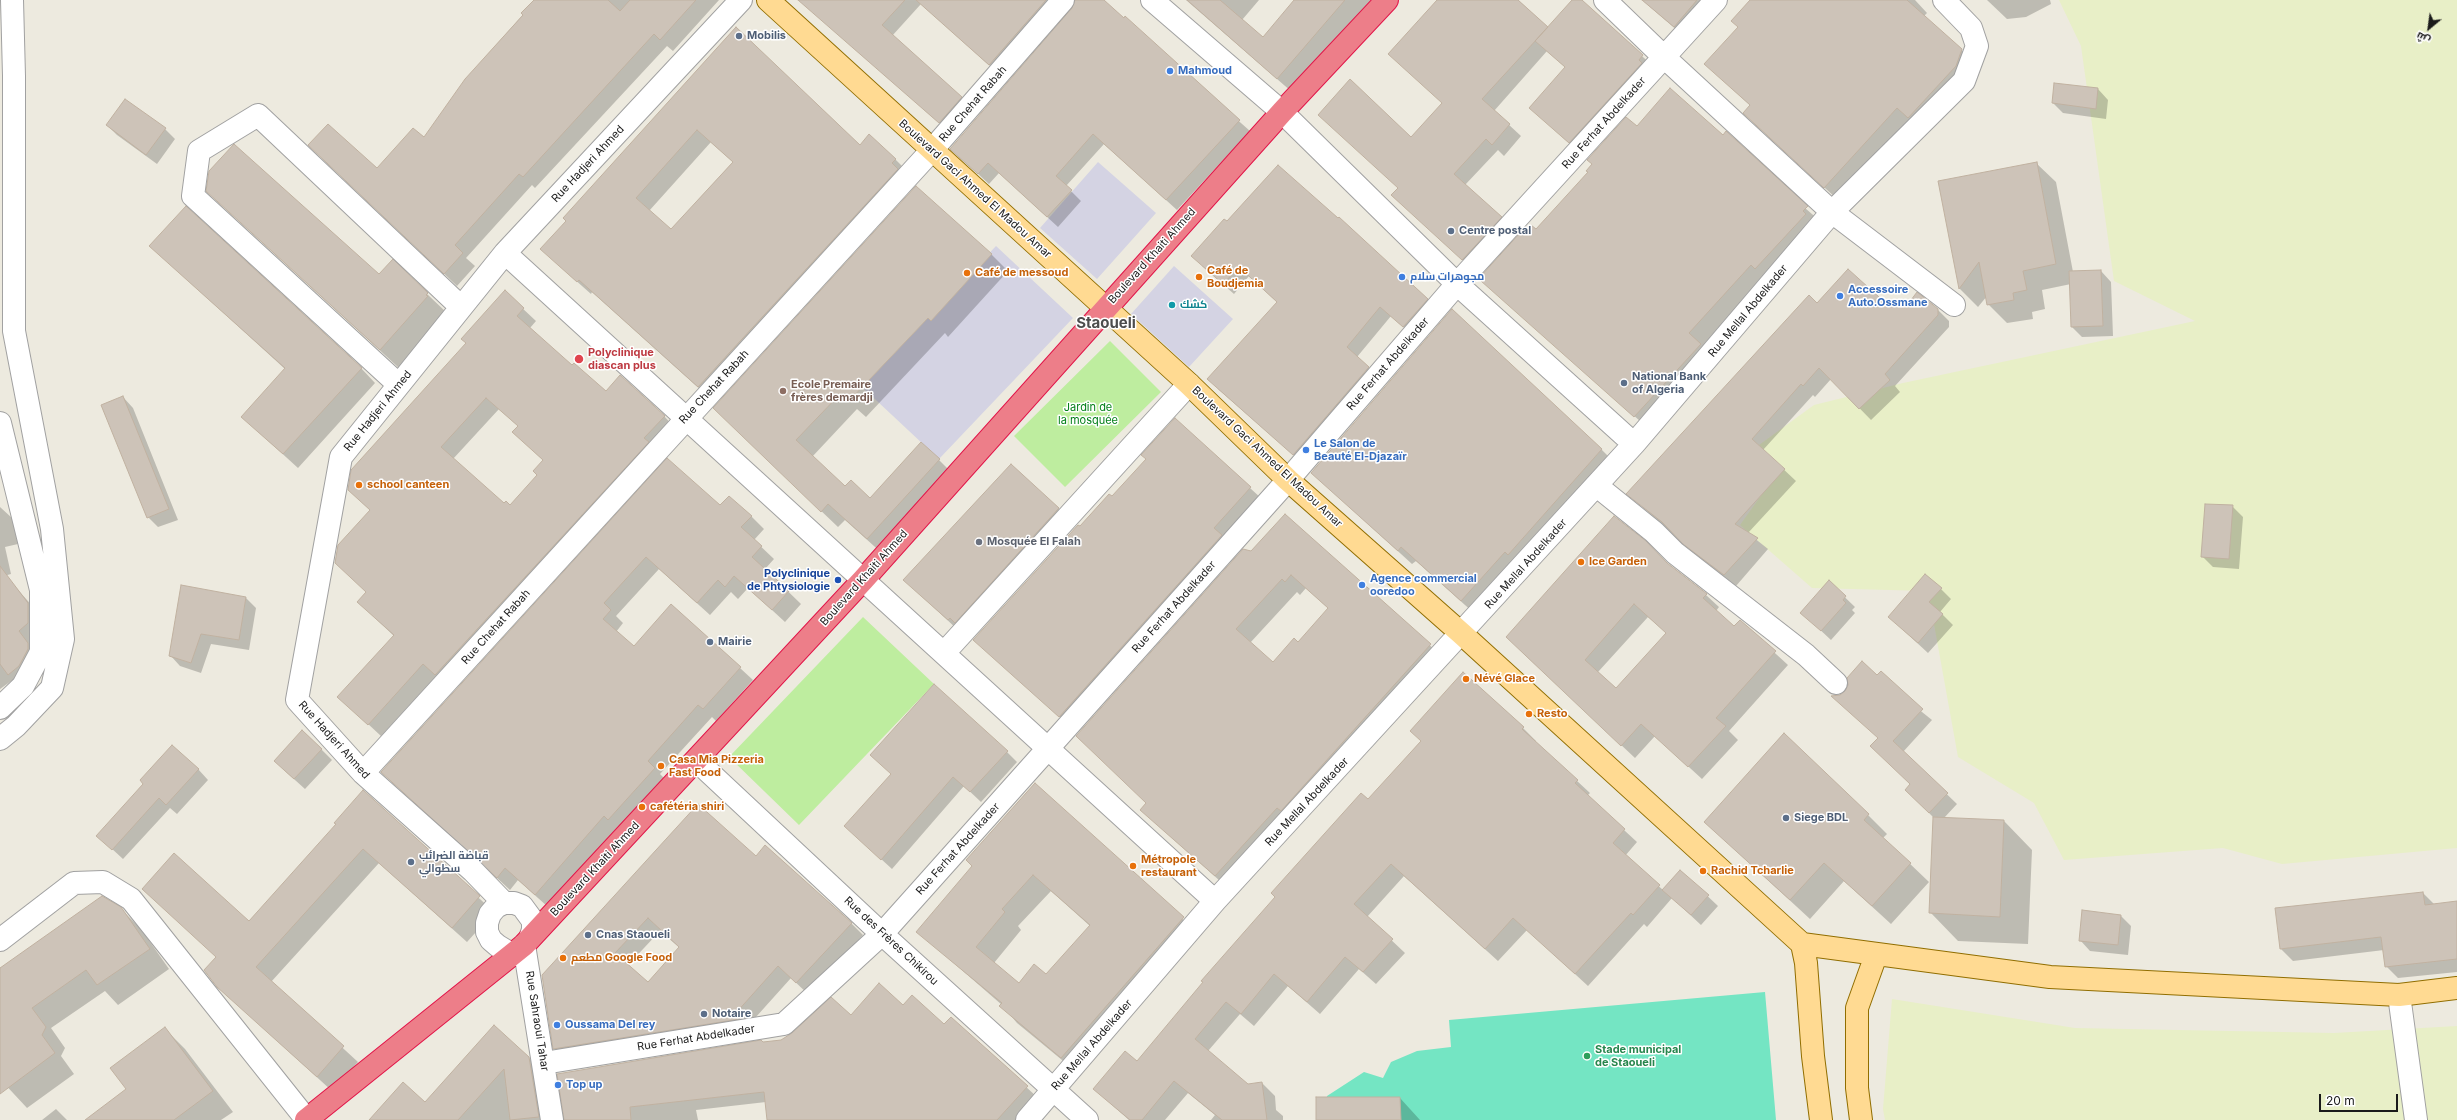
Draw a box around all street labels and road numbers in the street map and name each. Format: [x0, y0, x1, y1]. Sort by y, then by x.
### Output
street label: Rue Chehat Rabah [936, 63, 1010, 145]
street label: Rue Ferhat Abdelkader [1559, 74, 1649, 172]
street label: Boulevard Gaci Ahmed El Madou Amar [896, 117, 1054, 261]
street label: Rue Hadjeri Ahmed [549, 123, 627, 205]
street label: Boulevard Khaiti Ahmed [1106, 205, 1198, 307]
street label: Rue Mellal Abdelkader [1706, 262, 1790, 360]
street label: Rue Ferhat Abdelkader [1344, 315, 1432, 413]
street label: Rue Chehat Rabah [676, 347, 752, 427]
street label: Rue Hadjeri Ahmed [341, 368, 415, 454]
street label: Boulevard Gaci Ahmed El Madou Amar [1189, 384, 1345, 530]
street label: Rue Mellal Abdelkader [1482, 516, 1570, 612]
street label: Boulevard Khaiti Ahmed [818, 527, 910, 629]
street label: Rue Ferhat Abdelkader [1129, 558, 1219, 656]
street label: Rue Chehat Rabah [459, 587, 533, 667]
street label: Rue Hadjeri Ahmed [296, 698, 372, 782]
street label: Rue Mellal Abdelkader [1263, 755, 1351, 849]
street label: Rue Ferhat Abdelkader [913, 800, 1003, 898]
street label: Boulevard Khaiti Ahmed [548, 819, 642, 919]
street label: Rue des Frères Chikirou [841, 894, 941, 988]
street label: Rue Sahraoui Tahar [523, 970, 551, 1072]
street label: Rue Mellal Abdelkader [1049, 997, 1135, 1093]
street label: Rue Ferhat Abdelkader [636, 1022, 756, 1054]

